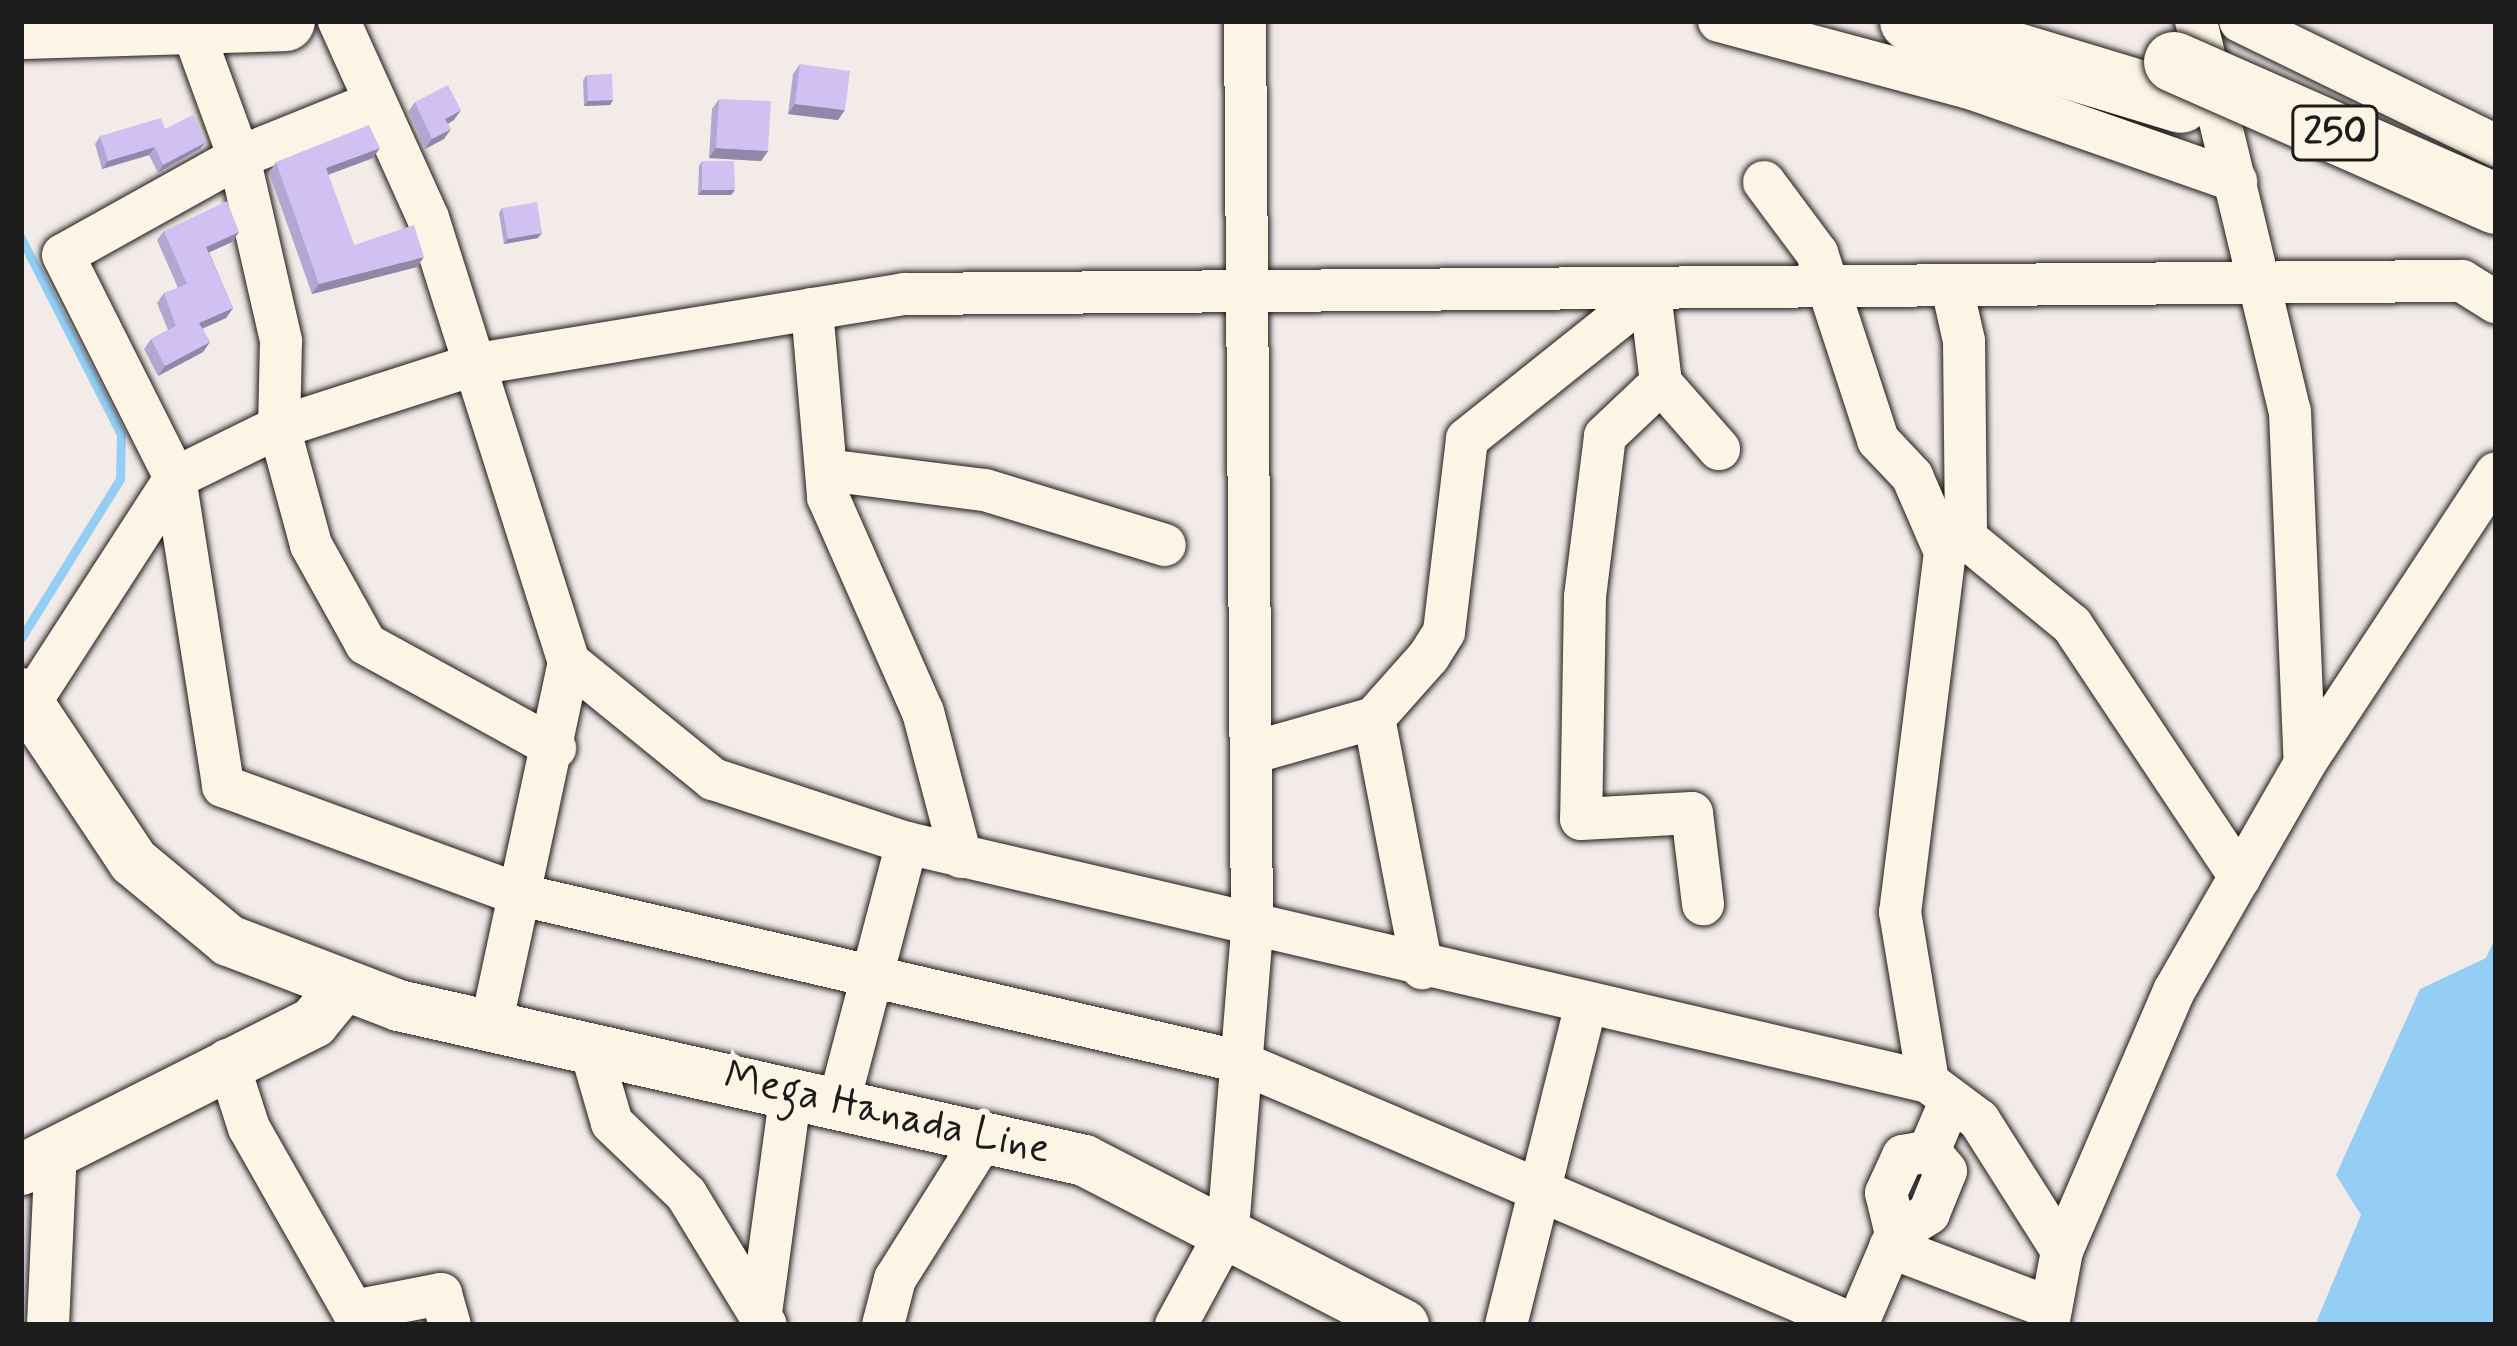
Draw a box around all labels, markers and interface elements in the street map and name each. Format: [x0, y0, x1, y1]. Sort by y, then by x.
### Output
road number: 250 [2290, 100, 2380, 166]
street label: Mega Hanada Line [717, 1051, 1057, 1177]

